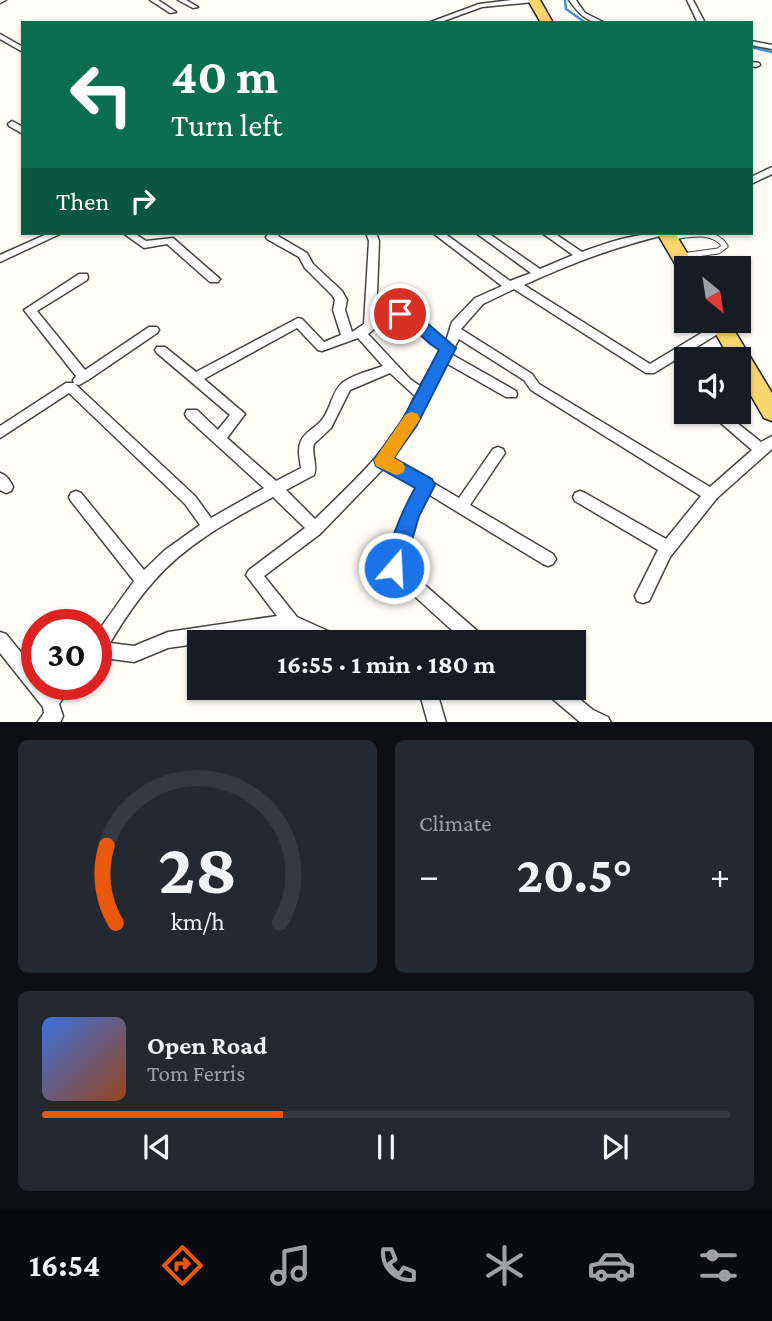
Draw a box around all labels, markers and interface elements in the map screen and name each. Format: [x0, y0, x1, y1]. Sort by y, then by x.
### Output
icon: left [56, 49, 147, 140]
text: 40 m [171, 49, 278, 104]
text: Turn left [171, 107, 282, 143]
icon: right [124, 182, 162, 220]
text: Then [56, 187, 110, 216]
north arrow [674, 256, 751, 332]
map controls [674, 256, 751, 424]
pin [370, 284, 430, 344]
icon: arrive [381, 295, 419, 333]
button: sound [674, 347, 751, 424]
position arrow [357, 531, 431, 605]
speed limit sign: 30 [21, 609, 112, 700]
text: 16:55 · 1 min · 180 m [277, 650, 496, 679]
text: Climate [419, 810, 491, 836]
text: 28 [158, 828, 237, 909]
text: 20.5° [517, 845, 632, 903]
text: − [419, 854, 439, 896]
text: + [710, 854, 730, 896]
text: km/h [171, 907, 224, 934]
text: Open Road [147, 1031, 267, 1060]
text: Tom Ferris [147, 1060, 245, 1086]
icon: previous [138, 1128, 176, 1166]
icon: pause [367, 1128, 405, 1166]
icon: next [596, 1128, 634, 1166]
icon: directions [158, 1241, 207, 1290]
icon: music [266, 1241, 315, 1290]
icon: phone [373, 1241, 422, 1290]
icon: climate [480, 1241, 529, 1290]
icon: car [587, 1241, 636, 1290]
icon: filters [694, 1241, 743, 1290]
text: 16:54 [29, 1247, 100, 1283]

